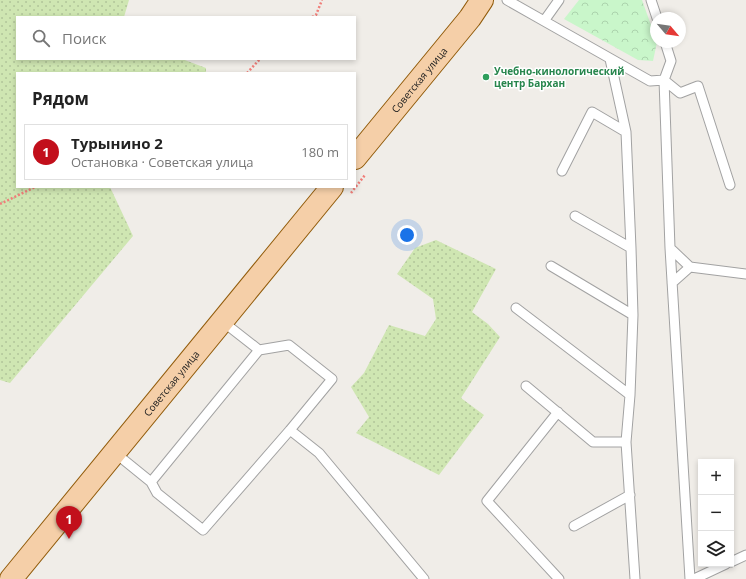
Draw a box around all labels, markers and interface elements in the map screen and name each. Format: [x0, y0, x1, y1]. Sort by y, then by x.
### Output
north arrow [650, 12, 686, 48]
search box [16, 16, 356, 60]
icon: search [30, 27, 52, 49]
text: Поиск [62, 28, 106, 48]
street label: Советская улица [388, 44, 450, 116]
place label: Учебно-кинологический центр Бархан [494, 64, 624, 90]
marker: Учебно-кинологический центр Бархан [481, 72, 491, 82]
text: Рядом [32, 87, 89, 110]
text: Турынино 2 [71, 133, 163, 153]
text: 1 [42, 143, 50, 161]
text: 180 m [301, 143, 339, 161]
text: Остановка · Советская улица [71, 153, 254, 171]
your location [397, 225, 417, 245]
street label: Советская улица [140, 347, 202, 419]
map controls [698, 459, 734, 567]
button: + [698, 459, 734, 495]
button: − [698, 495, 734, 531]
pin: 1 [56, 506, 82, 539]
button: layers [698, 531, 734, 567]

